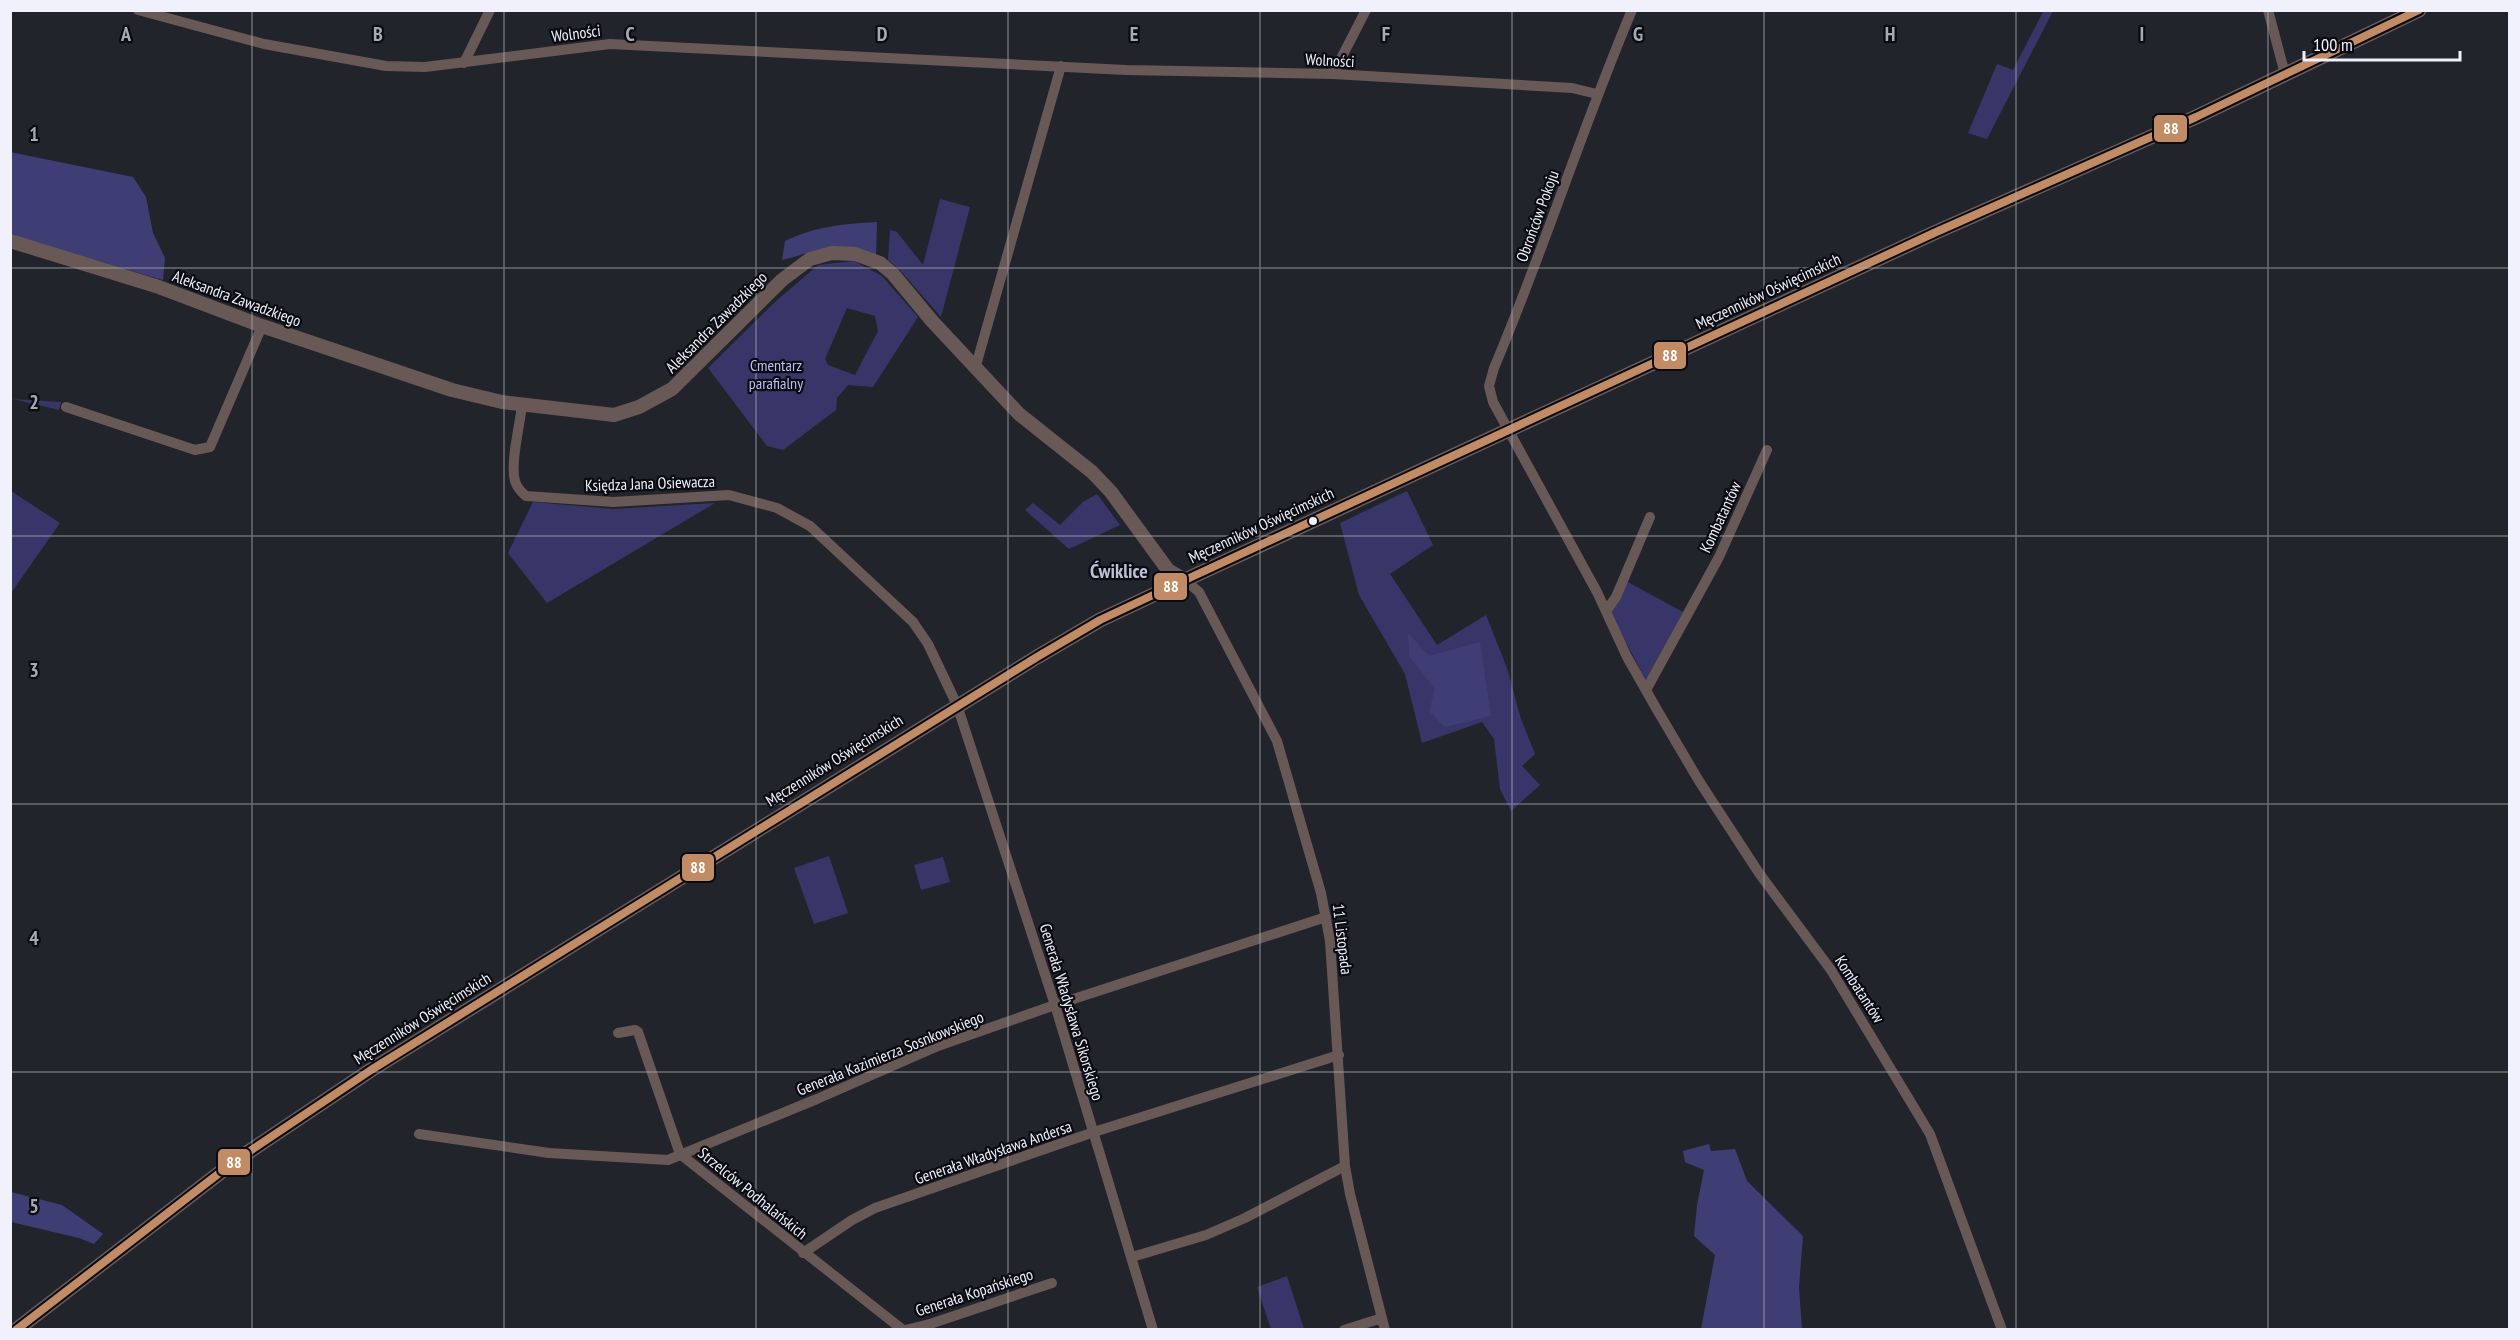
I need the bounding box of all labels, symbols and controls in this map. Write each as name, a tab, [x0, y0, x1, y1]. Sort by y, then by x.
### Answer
street label: Wolności	[550, 20, 602, 46]
text: A	[120, 21, 132, 47]
text: B	[373, 21, 383, 47]
text: C	[625, 21, 635, 47]
text: D	[877, 21, 888, 47]
text: E	[1130, 21, 1138, 47]
text: F	[1382, 21, 1390, 47]
text: G	[1633, 21, 1643, 47]
text: H	[1885, 21, 1895, 47]
text: I	[2140, 21, 2144, 47]
scale bar	[2304, 24, 2460, 62]
text: 100 m	[2313, 33, 2353, 56]
street label: Wolności	[1305, 49, 1355, 71]
line badge: 88	[2153, 114, 2188, 143]
text: 88	[2163, 118, 2179, 138]
text: 1	[29, 121, 39, 147]
street label: Obrońców Pokoju	[1511, 168, 1563, 264]
street label: Męczenników Oświęcimskich	[1692, 249, 1844, 333]
street label: Aleksandra Zawadzkiego	[170, 265, 304, 331]
street label: Aleksandra Zawadzkiego	[661, 267, 771, 377]
line badge: 88	[1653, 341, 1687, 370]
text: 88	[1662, 345, 1678, 365]
park label: Cmentarz parafialny	[749, 355, 803, 393]
text: 2	[29, 389, 39, 415]
street label: Księdza Jana Osiewacza	[585, 471, 715, 495]
street label: Kombatantów	[1695, 478, 1745, 556]
street label: Męczenników Oświęcimskich	[1185, 483, 1337, 567]
unlabelled marker	[1307, 515, 1319, 527]
district label: Ćwiklice	[1090, 558, 1148, 584]
line badge: 88	[1153, 572, 1188, 601]
text: 88	[1163, 576, 1179, 596]
text: 3	[29, 657, 39, 683]
street label: Męczenników Oświęcimskich	[762, 710, 906, 810]
line badge: 88	[681, 853, 715, 882]
text: 88	[690, 857, 706, 877]
street label: 11 Listopada	[1329, 902, 1357, 976]
street label: Generała Władysława Sikorskiego	[1036, 921, 1108, 1103]
text: 4	[29, 925, 39, 951]
street label: Kombatantów	[1831, 952, 1889, 1027]
street label: Męczenników Oświęcimskich	[350, 968, 494, 1068]
street label: Generała Kazimierza Sosnkowskiego	[794, 1006, 986, 1100]
street label: Generała Władysława Andersa	[912, 1116, 1074, 1188]
street label: Strzelców Podhalańskich	[694, 1143, 812, 1243]
line badge: 88	[217, 1148, 251, 1176]
text: 88	[226, 1152, 242, 1172]
text: 5	[29, 1193, 39, 1219]
street label: Generała Kopańskiego	[913, 1264, 1035, 1320]

